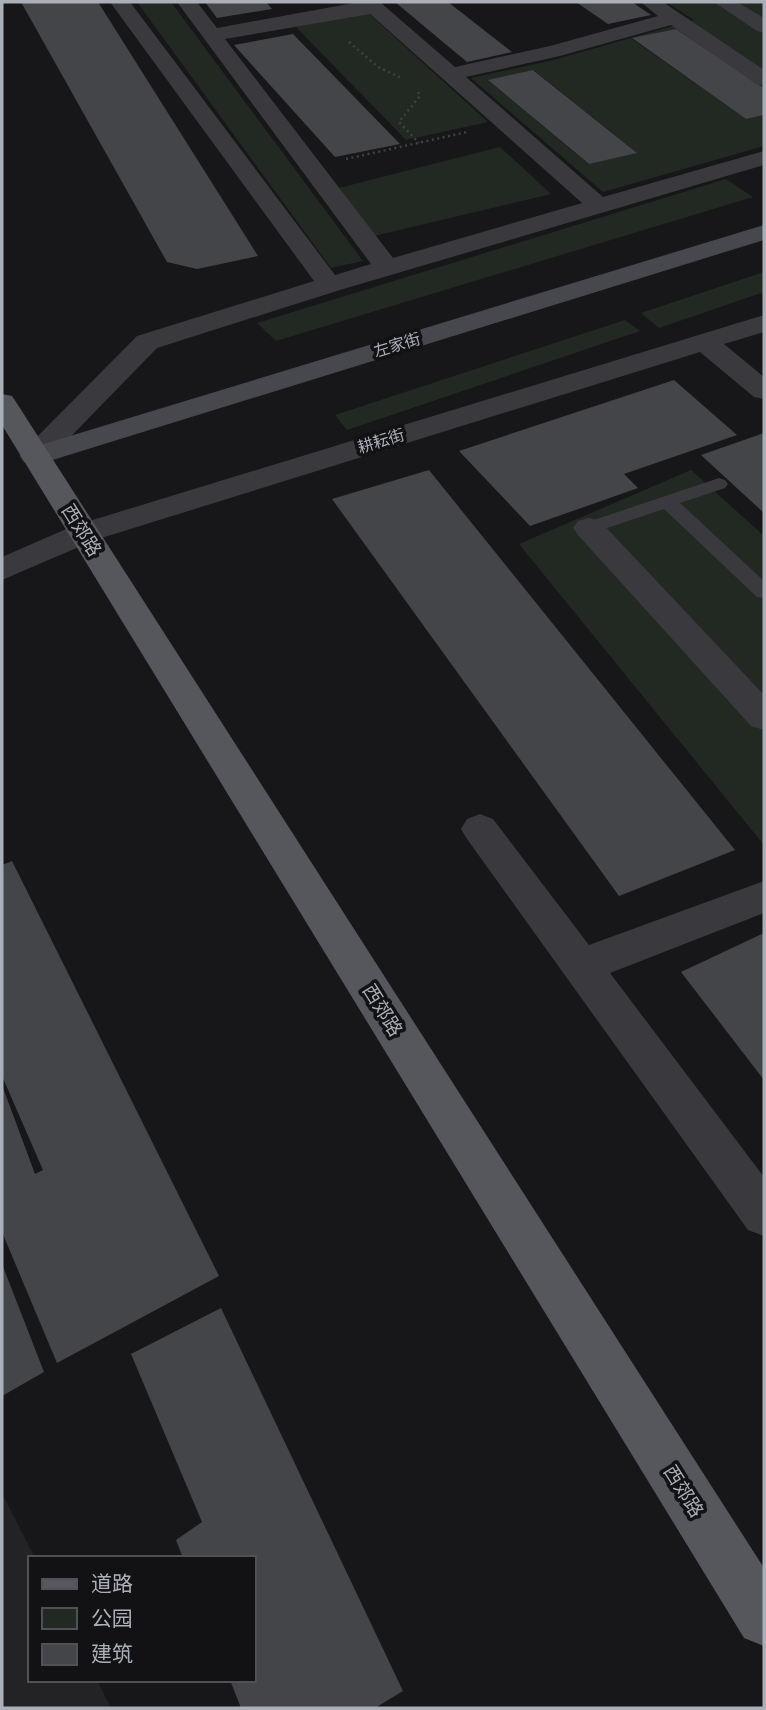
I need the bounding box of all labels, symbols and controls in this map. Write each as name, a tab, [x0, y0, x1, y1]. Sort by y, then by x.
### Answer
street label: 左家街	[371, 329, 423, 361]
street label: 耕耘街	[355, 425, 407, 457]
street label: 西郊路	[58, 500, 106, 560]
street label: 西郊路	[359, 980, 407, 1040]
street label: 西郊路	[660, 1461, 708, 1521]
legend	[28, 1556, 256, 1682]
text: 道路	[91, 1572, 133, 1596]
text: 公园	[91, 1607, 133, 1631]
text: 建筑	[91, 1642, 133, 1666]

